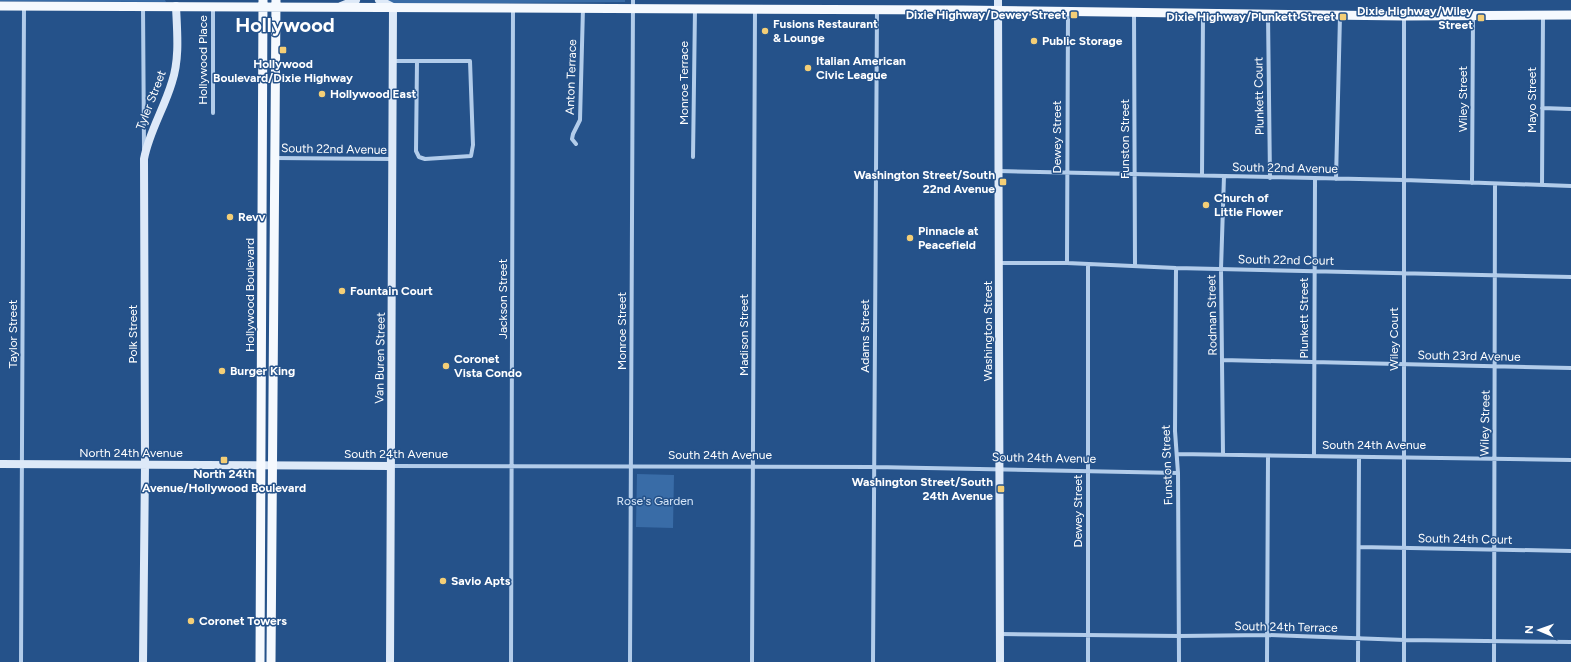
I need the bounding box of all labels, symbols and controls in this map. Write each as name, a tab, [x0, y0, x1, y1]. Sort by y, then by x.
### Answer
place label: Dixie Highway/Wiley Street	[1357, 4, 1473, 32]
place label: Dixie Highway/Dewey Street	[906, 8, 1066, 22]
marker: Dixie Highway/Dewey Street	[1069, 10, 1079, 20]
place label: Dixie Highway/Plunkett Street	[1166, 10, 1335, 24]
marker: Dixie Highway/Plunkett Street	[1338, 12, 1348, 22]
district label: Hollywood	[235, 13, 335, 37]
marker: Dixie Highway/Wiley Street	[1476, 13, 1486, 23]
street label: Hollywood Place	[196, 15, 210, 105]
place label: Fusions Restaurant & Lounge	[773, 17, 878, 45]
marker: Fusions Restaurant & Lounge	[760, 26, 770, 36]
place label: Public Storage	[1042, 34, 1123, 48]
marker: Public Storage	[1029, 36, 1039, 46]
street label: Anton Terrace	[563, 39, 579, 115]
street label: Monroe Terrace	[677, 41, 691, 125]
marker: Hollywood Boulevard/Dixie Highway	[278, 45, 288, 55]
place label: Italian American Civic League	[816, 54, 906, 82]
street label: Plunkett Court	[1251, 56, 1267, 135]
place label: Hollywood Boulevard/Dixie Highway	[213, 57, 353, 85]
marker: Italian American Civic League	[803, 63, 813, 73]
street label: Wiley Street	[1456, 65, 1470, 132]
street label: Mayo Street	[1525, 67, 1539, 133]
street label: Tyler Street	[133, 68, 169, 132]
place label: Hollywood East	[330, 87, 417, 101]
marker: Hollywood East	[317, 89, 327, 99]
street label: Funston Street	[1118, 98, 1132, 179]
street label: Dewey Street	[1050, 100, 1064, 174]
street label: South 22nd Avenue	[281, 141, 388, 157]
street label: South 22nd Avenue	[1232, 160, 1339, 176]
place label: Washington Street/South 22nd Avenue	[854, 168, 995, 196]
marker: Washington Street/South 22nd Avenue	[998, 177, 1008, 187]
place label: Church of Little Flower	[1214, 191, 1283, 219]
marker: Church of Little Flower	[1201, 200, 1211, 210]
place label: Revv	[238, 210, 266, 224]
marker: Revv	[225, 212, 235, 222]
place label: Pinnacle at Peacefield	[918, 224, 979, 252]
marker: Pinnacle at Peacefield	[905, 233, 915, 243]
street label: Hollywood Boulevard	[243, 238, 257, 352]
street label: South 22nd Court	[1238, 252, 1335, 268]
street label: Jackson Street	[496, 258, 510, 339]
street label: Rodman Street	[1204, 274, 1220, 356]
street label: Plunkett Street	[1297, 277, 1311, 358]
street label: Washington Street	[981, 280, 995, 381]
place label: Fountain Court	[350, 284, 433, 298]
marker: Fountain Court	[337, 286, 347, 296]
street label: Monroe Street	[615, 292, 629, 370]
street label: Madison Street	[737, 294, 751, 376]
street label: Taylor Street	[6, 299, 20, 368]
street label: Adams Street	[858, 299, 872, 373]
street label: Polk Street	[126, 304, 140, 363]
street label: Wiley Court	[1387, 307, 1401, 371]
street label: Van Buren Street	[372, 312, 388, 404]
street label: South 23rd Avenue	[1417, 348, 1521, 364]
place label: Coronet Vista Condo	[454, 352, 522, 380]
marker: Coronet Vista Condo	[441, 361, 451, 371]
place label: Burger King	[230, 364, 295, 378]
marker: Burger King	[217, 366, 227, 376]
street label: Wiley Street	[1477, 389, 1493, 456]
street label: Funston Street	[1159, 424, 1175, 505]
street label: South 24th Avenue	[1322, 438, 1427, 452]
street label: North 24th Avenue	[79, 446, 183, 460]
street label: South 24th Avenue	[344, 447, 449, 461]
street label: South 24th Avenue	[668, 448, 773, 462]
street label: South 24th Avenue	[992, 450, 1097, 466]
marker: North 24th Avenue/Hollywood Boulevard	[219, 455, 229, 465]
place label: North 24th Avenue/Hollywood Boulevard	[142, 467, 306, 495]
street label: Dewey Street	[1071, 474, 1085, 548]
place label: Washington Street/South 24th Avenue	[852, 475, 993, 503]
marker: Washington Street/South 24th Avenue	[996, 484, 1006, 494]
park label: Rose's Garden	[616, 494, 694, 508]
street label: South 24th Court	[1418, 531, 1513, 547]
place label: Savio Apts	[451, 574, 511, 588]
marker: Savio Apts	[438, 576, 448, 586]
north arrow	[1519, 610, 1559, 650]
place label: Coronet Towers	[199, 614, 287, 628]
marker: Coronet Towers	[186, 616, 196, 626]
street label: South 24th Terrace	[1234, 619, 1338, 635]
text: N	[1523, 625, 1536, 634]

